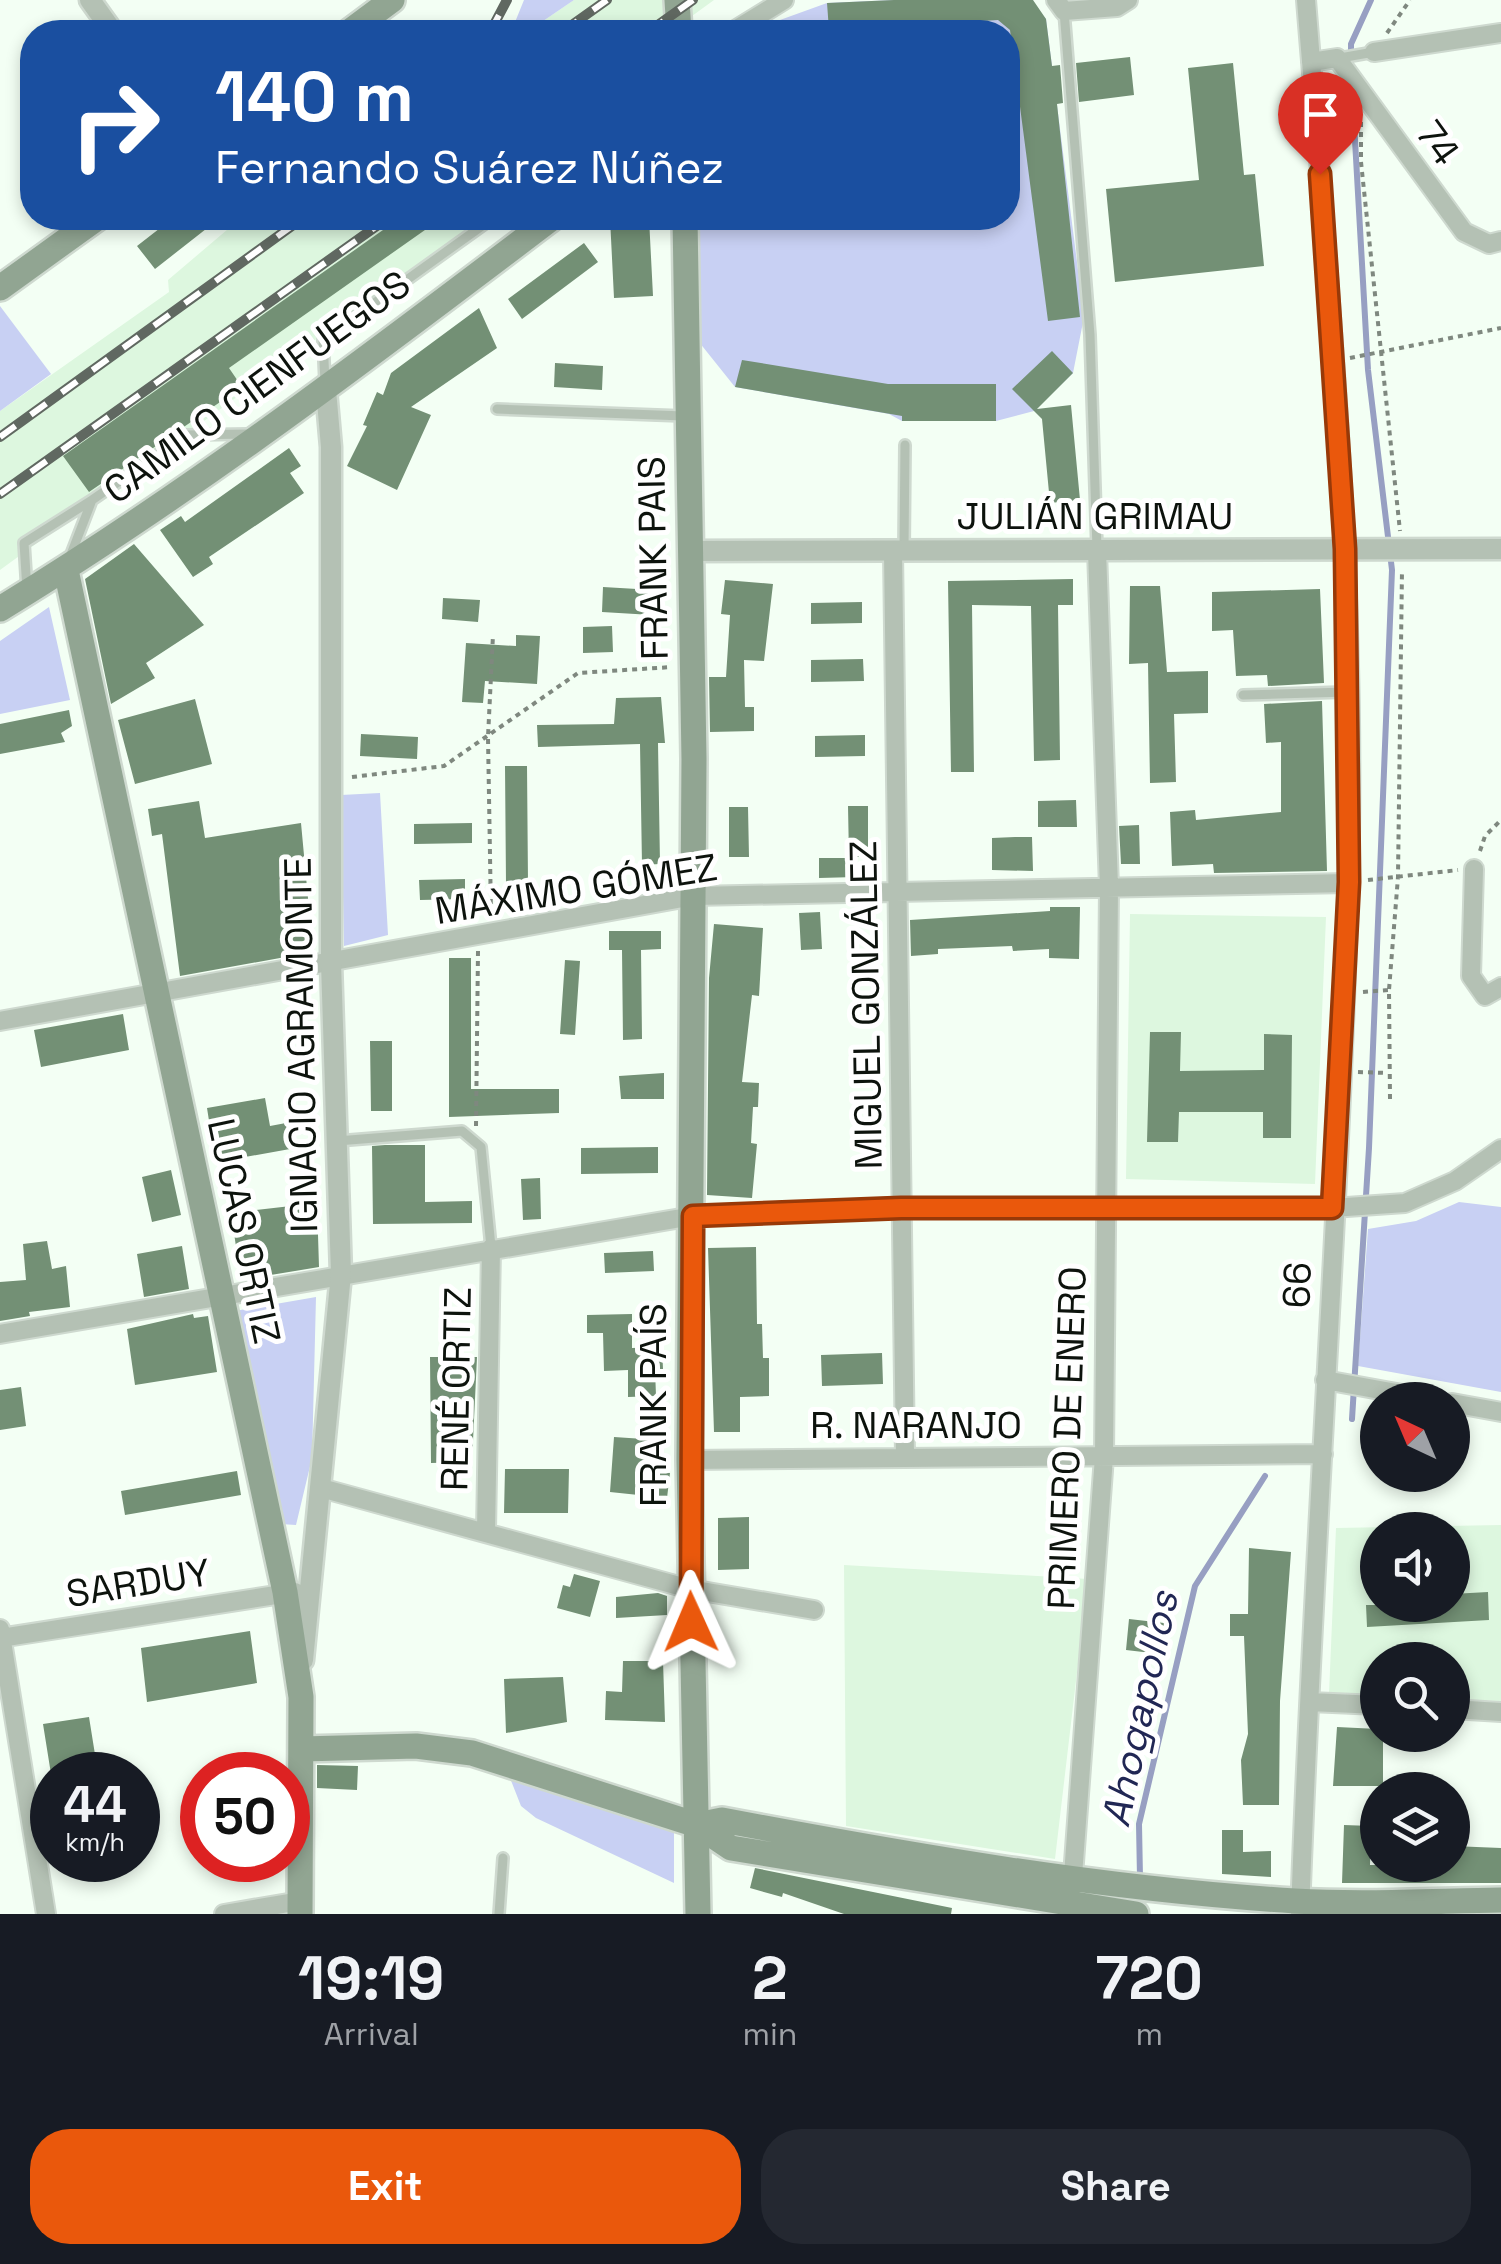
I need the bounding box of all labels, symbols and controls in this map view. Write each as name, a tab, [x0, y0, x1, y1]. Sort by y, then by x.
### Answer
text: 140 m	[215, 52, 414, 141]
icon: right	[50, 60, 180, 190]
pin	[1278, 72, 1363, 175]
icon: arrive	[1293, 87, 1348, 142]
street label: 74	[1406, 112, 1470, 174]
text: Fernando Suárez Núñez	[215, 139, 724, 196]
street label: CAMILO CIENFUEGOS	[95, 260, 419, 514]
street label: FRANK PAIS	[627, 456, 679, 660]
street label: JULIÁN GRIMAU	[957, 492, 1233, 540]
street label: MIGUEL GONZÁLEZ	[839, 840, 893, 1170]
street label: MÁXIMO GÓMEZ	[431, 843, 721, 935]
street label: IGNACIO AGRAMONTE	[274, 857, 328, 1233]
street label: LUCAS ORTIZ	[197, 1114, 291, 1348]
street label: 66	[1272, 1261, 1322, 1309]
street label: PRIMERO DE ENERO	[1037, 1266, 1097, 1610]
street label: RENÉ ORTIZ	[430, 1286, 482, 1492]
street label: FRANK PAÍS	[629, 1303, 677, 1507]
north arrow	[1360, 1382, 1470, 1492]
map controls	[1360, 1382, 1470, 1882]
street label: R. NARANJO	[810, 1401, 1022, 1449]
button: sound	[1360, 1512, 1470, 1622]
street label: SARDUY	[63, 1548, 213, 1618]
position arrow	[639, 1570, 743, 1674]
water label: Ahogapollos	[1090, 1585, 1190, 1831]
button: search	[1360, 1642, 1470, 1752]
speed limit sign: 50	[180, 1752, 310, 1882]
button: layers	[1360, 1772, 1470, 1882]
text: 44	[63, 1773, 127, 1837]
text: km/h	[65, 1826, 125, 1858]
text: 19:19	[298, 1940, 444, 2017]
text: 2	[752, 1940, 788, 2017]
text: 720	[1095, 1940, 1203, 2017]
text: Arrival	[324, 2014, 419, 2054]
text: min	[742, 2014, 797, 2054]
text: m	[1135, 2014, 1163, 2054]
button: Exit	[30, 2129, 741, 2244]
button: Share	[761, 2129, 1471, 2244]

